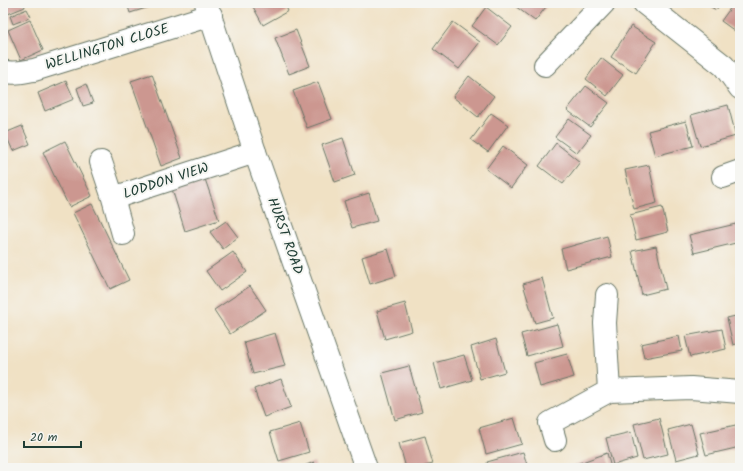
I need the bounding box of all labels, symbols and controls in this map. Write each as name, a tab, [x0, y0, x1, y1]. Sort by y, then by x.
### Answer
street label: WELLINGTON CLOSE	[42, 18, 172, 76]
street label: LODDON VIEW	[120, 157, 212, 205]
street label: HURST ROAD	[261, 194, 309, 278]
scale bar	[24, 423, 81, 449]
text: 20 m	[30, 428, 58, 447]

